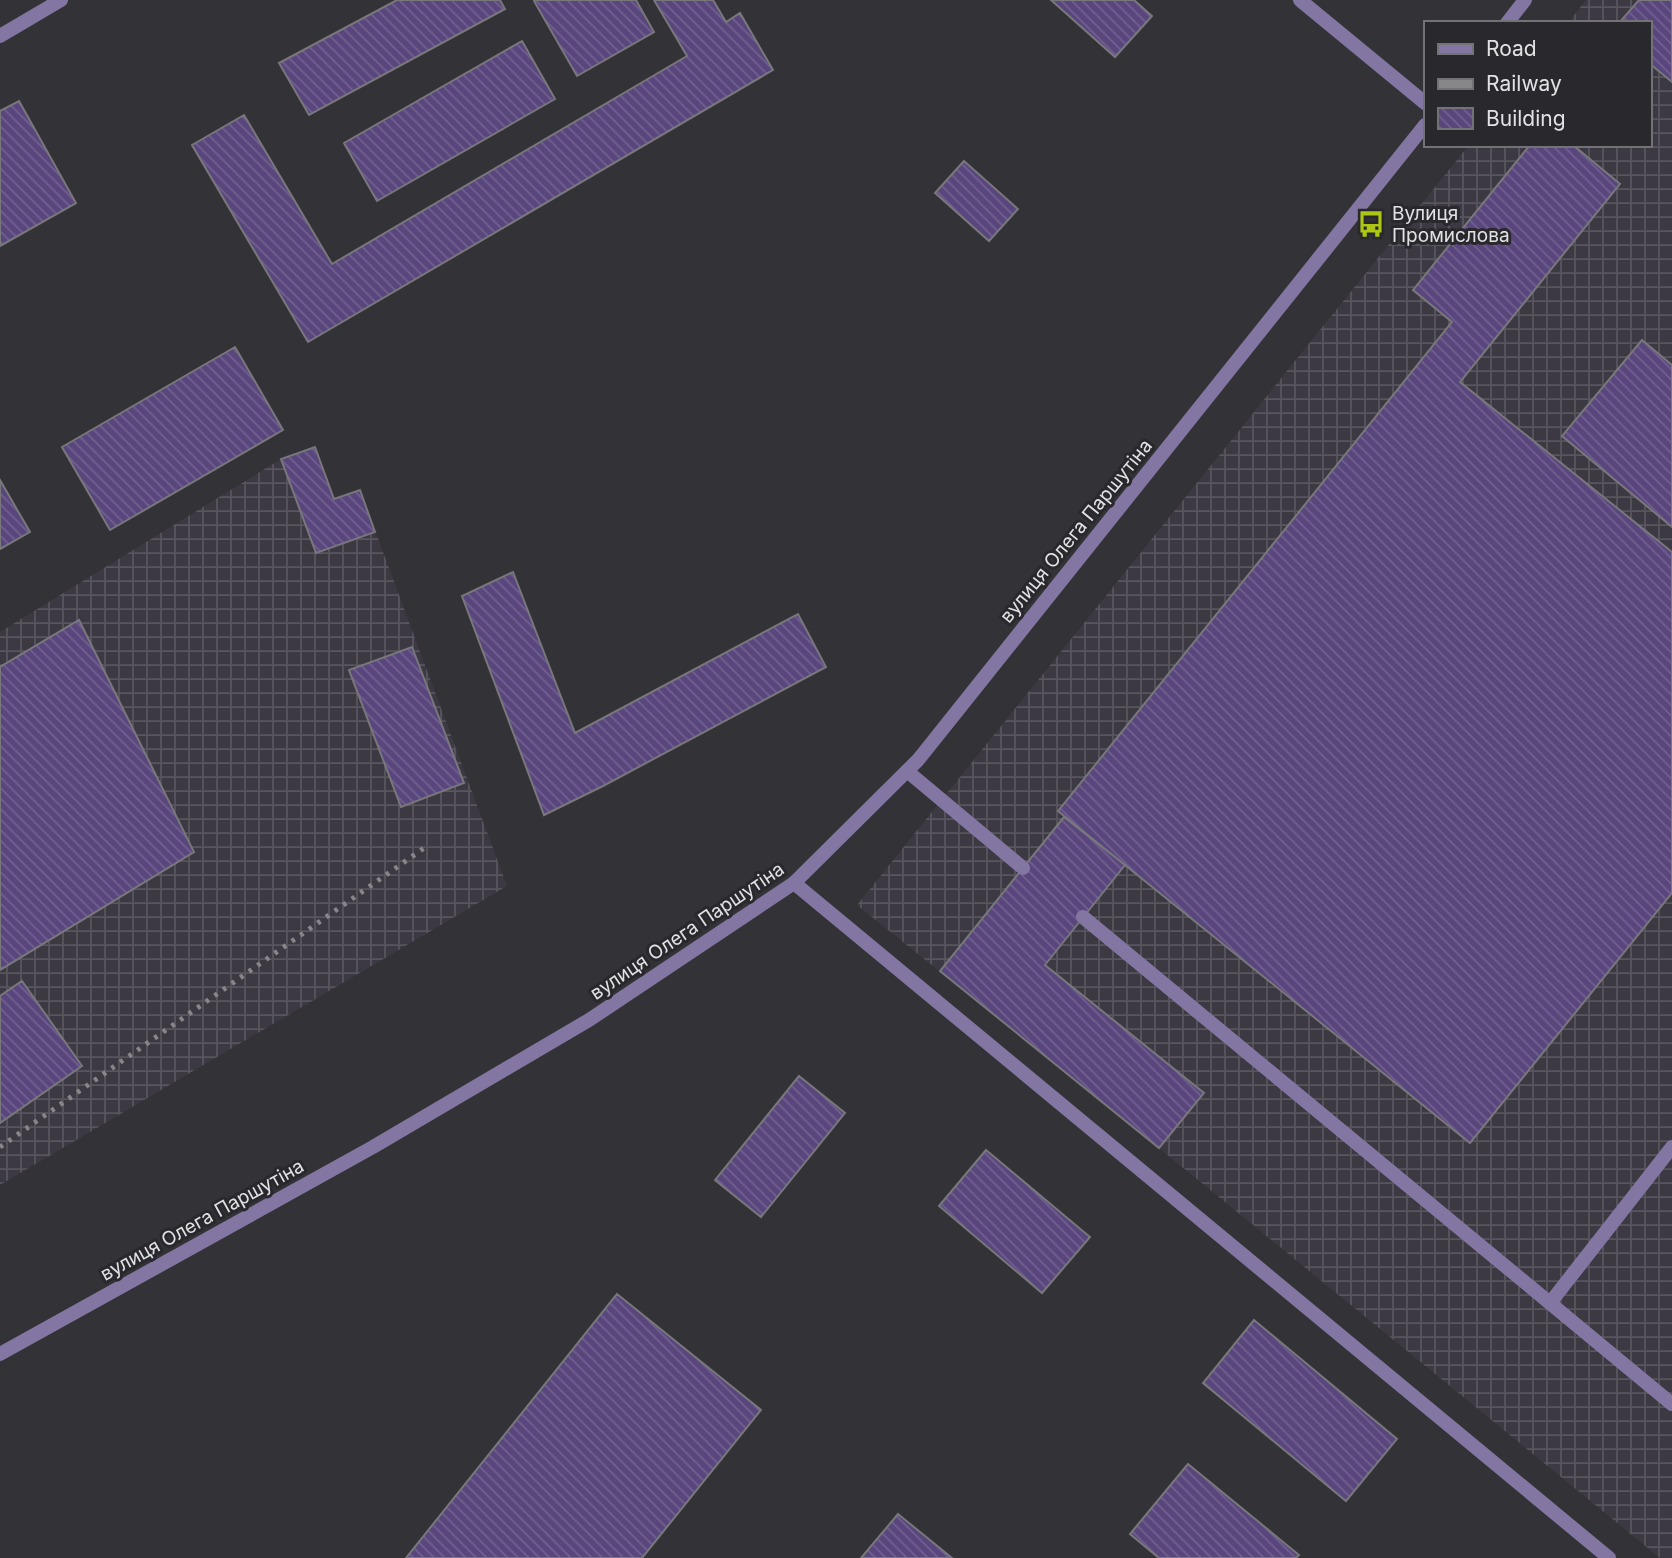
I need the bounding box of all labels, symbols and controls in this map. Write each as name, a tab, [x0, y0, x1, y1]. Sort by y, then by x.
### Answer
legend	[1424, 21, 1651, 147]
text: Road	[1486, 36, 1537, 61]
text: Railway	[1486, 71, 1562, 96]
text: Building	[1486, 106, 1566, 131]
place label: Вулиця Промислова	[1392, 202, 1510, 247]
bus stop icon: Вулиця Промислова	[1356, 209, 1386, 239]
street label: вулиця Олега Паршутіна	[995, 435, 1157, 627]
street label: вулиця Олега Паршутіна	[586, 857, 788, 1005]
street label: вулиця Олега Паршутіна	[96, 1154, 308, 1286]

